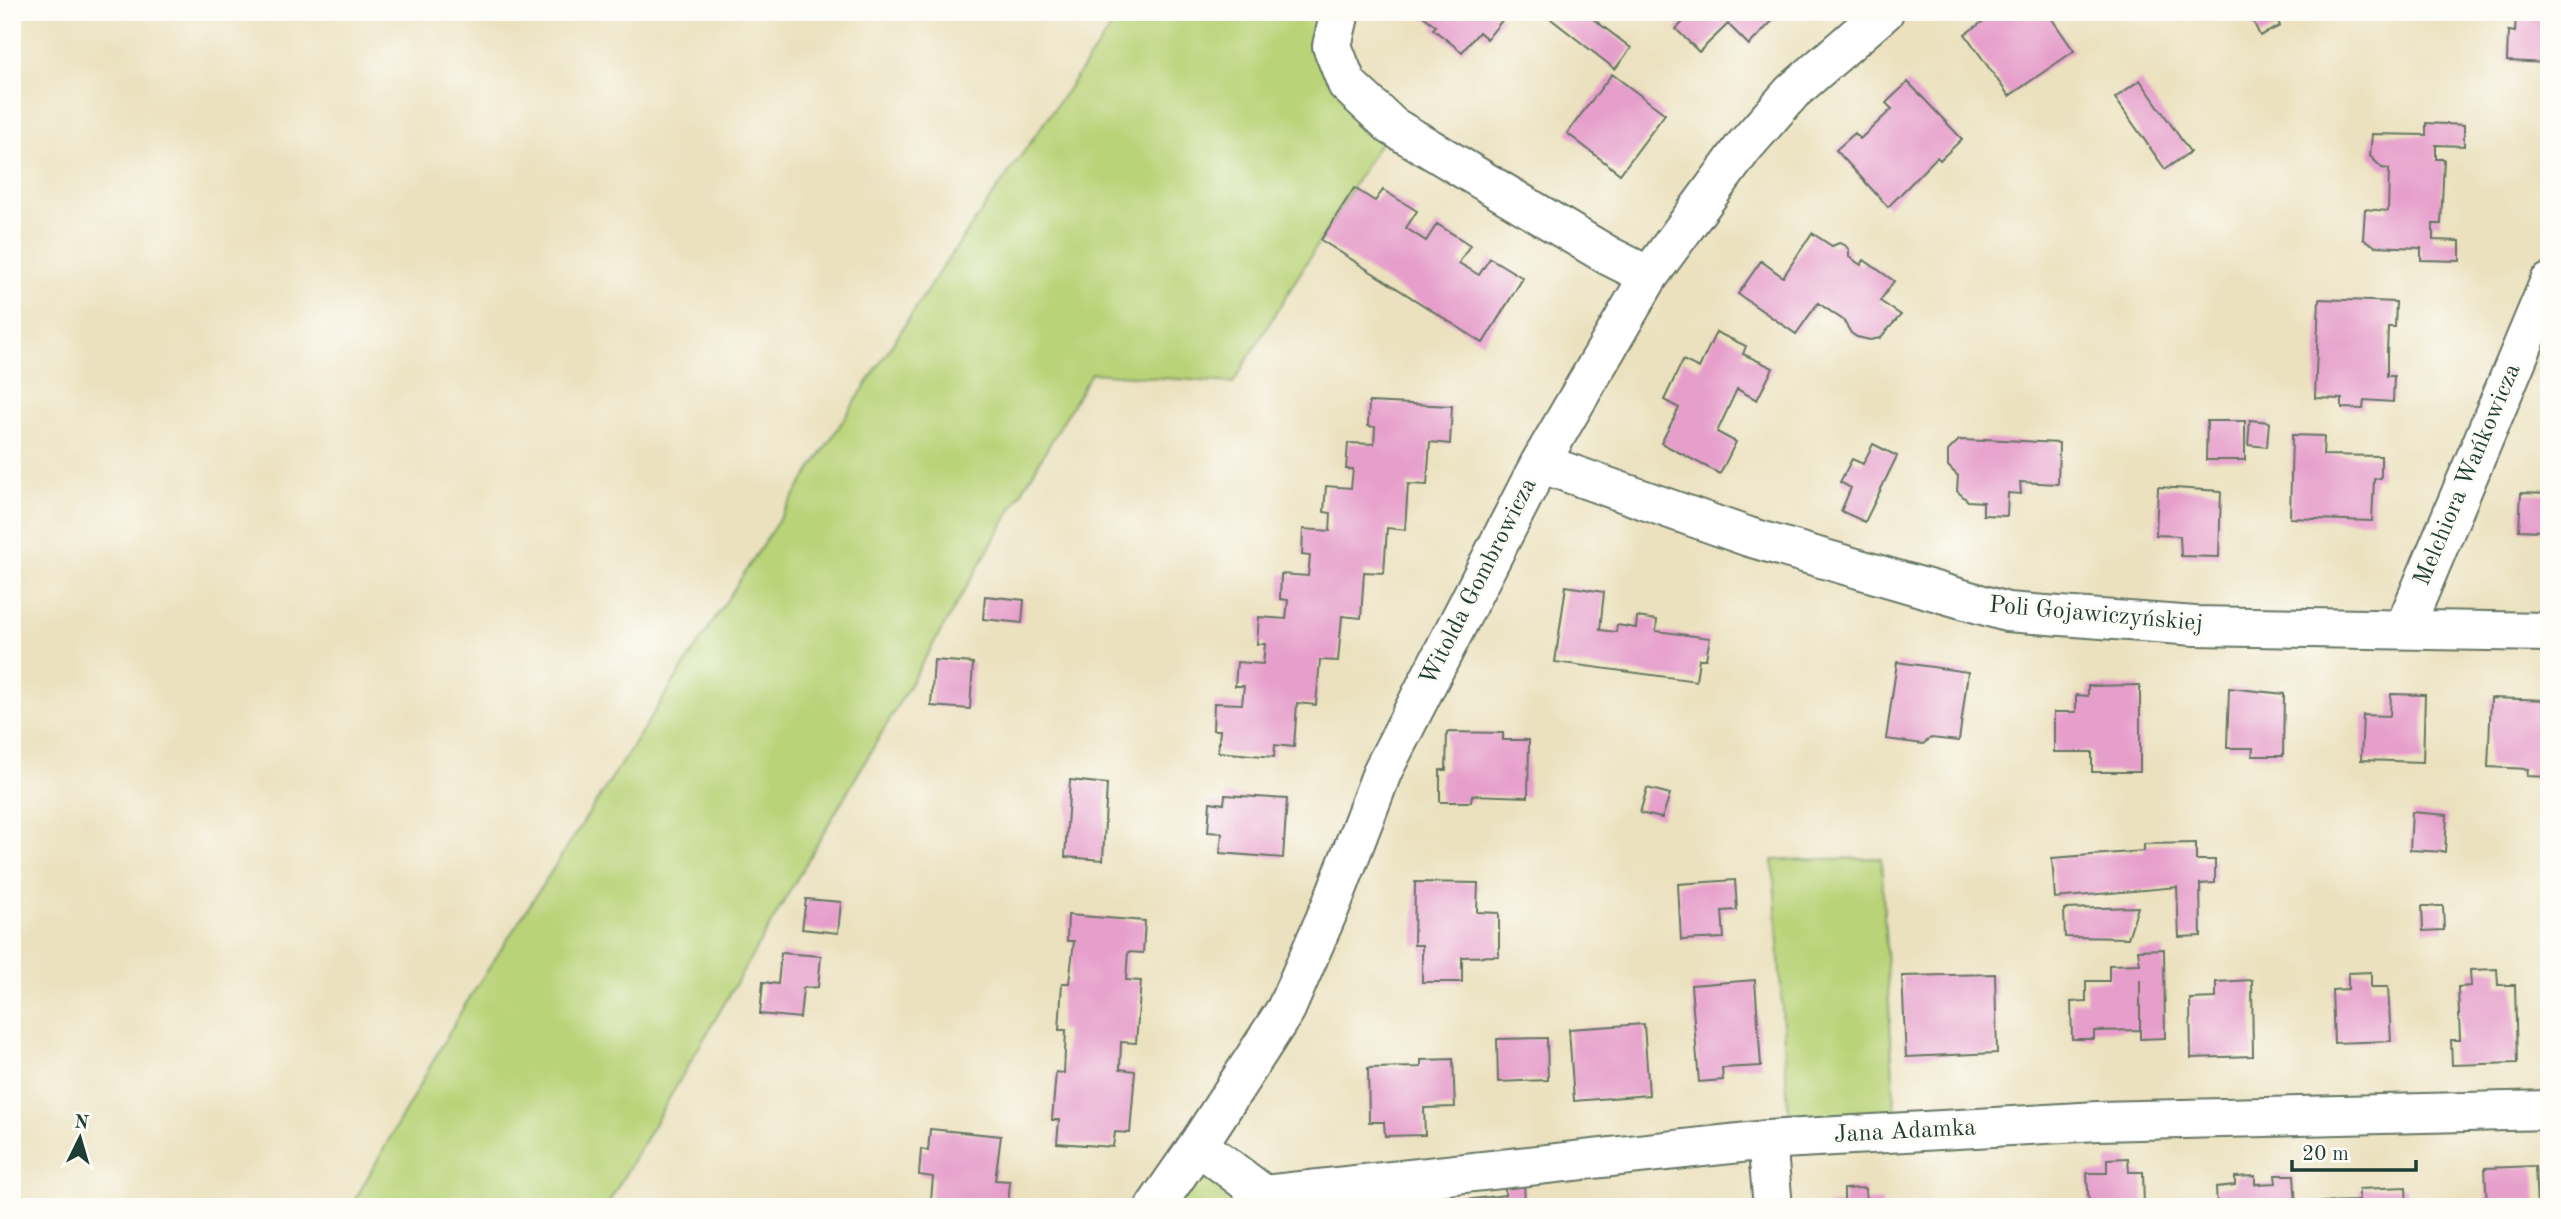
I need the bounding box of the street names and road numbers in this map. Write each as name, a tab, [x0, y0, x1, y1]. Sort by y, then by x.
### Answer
street label: Melchiora Wańkowicza	[2410, 360, 2526, 589]
street label: Witolda Gombrowicza	[1416, 474, 1542, 689]
street label: Poli Gojawiczyńskiej	[1988, 594, 2204, 636]
street label: Jana Adamka	[1833, 1116, 1977, 1148]

